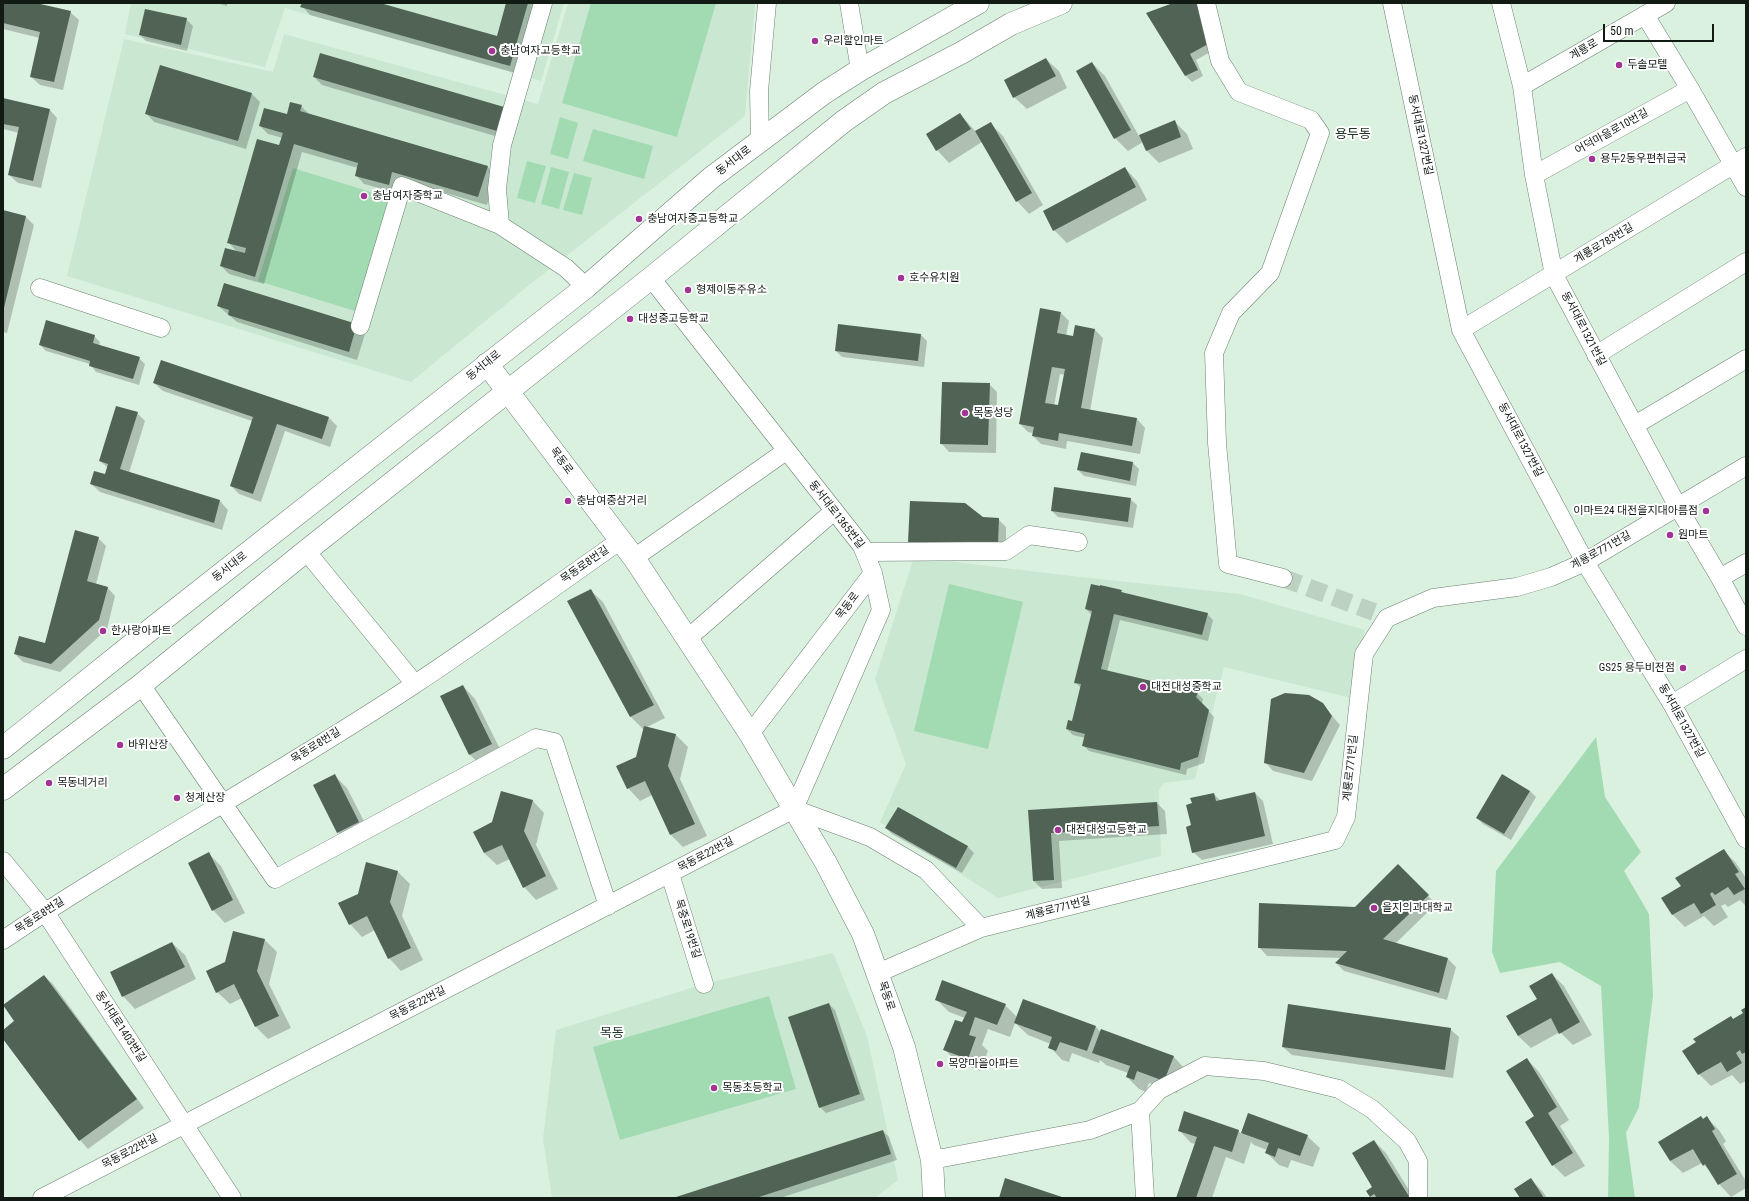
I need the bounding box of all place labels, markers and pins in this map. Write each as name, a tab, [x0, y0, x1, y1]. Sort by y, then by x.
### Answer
place label: 우리할인마트	[823, 34, 884, 48]
marker: 우리할인마트	[810, 36, 820, 46]
place label: 충남여자고등학교	[500, 44, 581, 58]
marker: 충남여자고등학교	[487, 46, 497, 56]
place label: 두솔모텔	[1627, 58, 1667, 72]
marker: 두솔모텔	[1614, 60, 1624, 70]
place label: 용두2동우편취급국	[1600, 152, 1686, 166]
marker: 용두2동우편취급국	[1587, 154, 1597, 164]
place label: 충남여자중학교	[372, 189, 443, 203]
marker: 충남여자중학교	[359, 191, 369, 201]
place label: 충남여자중고등학교	[647, 212, 738, 226]
marker: 충남여자중고등학교	[634, 214, 644, 224]
place label: 호수유치원	[909, 271, 960, 285]
marker: 호수유치원	[896, 273, 906, 283]
place label: 형제이동주유소	[696, 283, 767, 297]
marker: 형제이동주유소	[683, 285, 693, 295]
place label: 대성중고등학교	[638, 312, 709, 326]
marker: 대성중고등학교	[625, 314, 635, 324]
place label: 목동성당	[973, 406, 1013, 420]
marker: 목동성당	[960, 408, 970, 418]
place label: 충남여중삼거리	[576, 494, 647, 508]
marker: 충남여중삼거리	[563, 496, 573, 506]
place label: 이마트24 대전을지대아름점	[1573, 504, 1698, 518]
marker: 이마트24 대전을지대아름점	[1701, 506, 1711, 516]
place label: 원마트	[1678, 528, 1708, 542]
marker: 원마트	[1665, 530, 1675, 540]
place label: 한사랑아파트	[111, 624, 172, 638]
marker: 한사랑아파트	[98, 626, 108, 636]
place label: GS25 용두비전점	[1599, 661, 1675, 675]
marker: GS25 용두비전점	[1678, 663, 1688, 673]
place label: 대전대성중학교	[1151, 680, 1222, 694]
marker: 대전대성중학교	[1138, 682, 1148, 692]
place label: 바위산장	[128, 738, 168, 752]
marker: 바위산장	[115, 740, 125, 750]
place label: 목동네거리	[57, 776, 108, 790]
marker: 목동네거리	[44, 778, 54, 788]
place label: 청계산장	[185, 791, 225, 805]
marker: 청계산장	[172, 793, 182, 803]
place label: 대전대성고등학교	[1066, 823, 1147, 837]
marker: 대전대성고등학교	[1053, 825, 1063, 835]
place label: 을지의과대학교	[1382, 901, 1453, 915]
marker: 을지의과대학교	[1369, 903, 1379, 913]
place label: 목양마을아파트	[948, 1057, 1019, 1071]
marker: 목양마을아파트	[935, 1059, 945, 1069]
place label: 목동초등학교	[722, 1081, 783, 1095]
marker: 목동초등학교	[709, 1083, 719, 1093]

